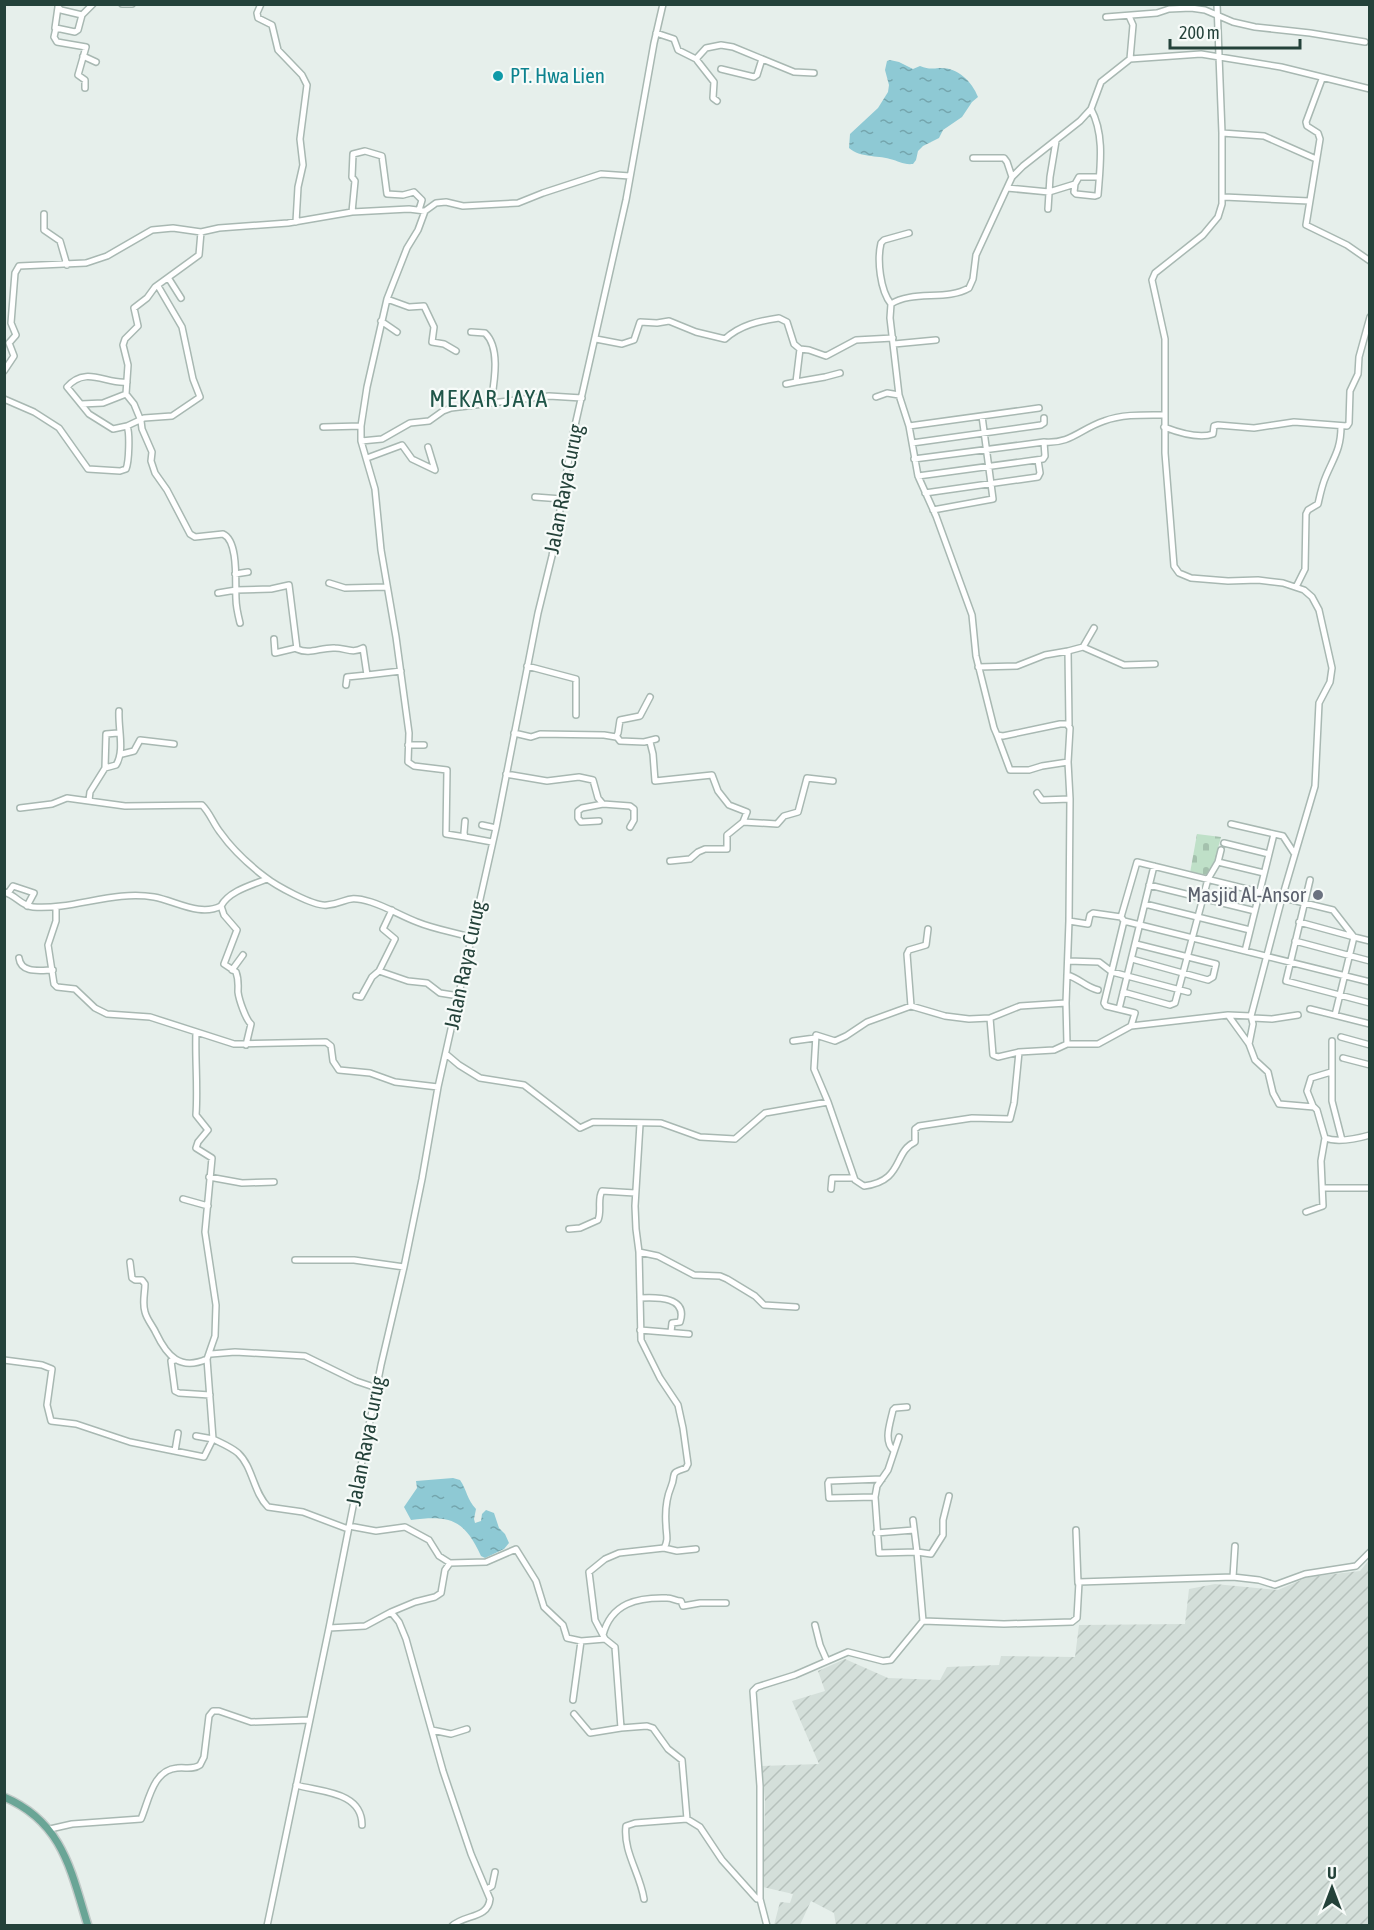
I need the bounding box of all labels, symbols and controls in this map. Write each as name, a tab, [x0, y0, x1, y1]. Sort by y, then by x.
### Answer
scale bar	[1170, 12, 1300, 50]
text: 200 m	[1179, 22, 1220, 43]
place label: PT. Hwa Lien	[510, 63, 605, 87]
marker: PT. Hwa Lien	[491, 69, 505, 83]
district label: MEKAR JAYA	[429, 385, 549, 412]
street label: Jalan Raya Curug	[539, 422, 587, 555]
place label: Masjid Al-Ansor	[1187, 882, 1307, 906]
marker: Masjid Al-Ansor	[1311, 888, 1325, 902]
street label: Jalan Raya Curug	[439, 898, 489, 1031]
street label: Jalan Raya Curug	[341, 1374, 389, 1507]
north arrow	[1302, 1858, 1362, 1918]
text: U	[1327, 1864, 1337, 1882]

